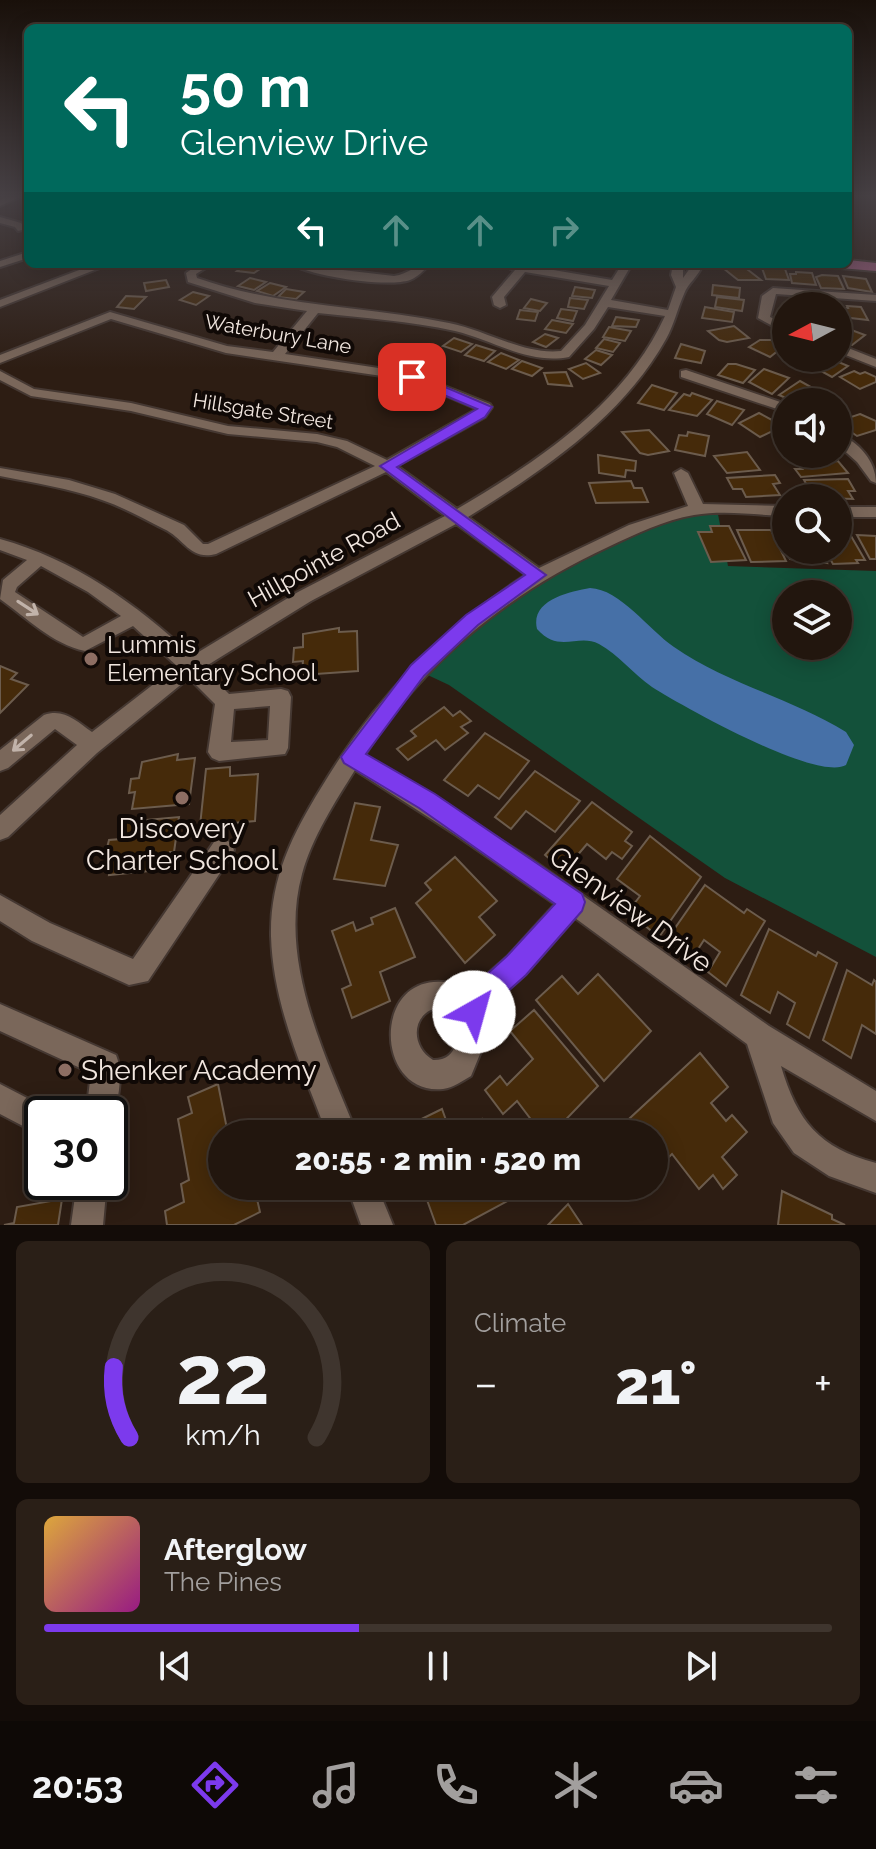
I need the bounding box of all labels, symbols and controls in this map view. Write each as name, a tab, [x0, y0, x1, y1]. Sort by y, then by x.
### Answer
text: 50 m	[180, 54, 311, 120]
icon: left	[48, 56, 152, 160]
text: Glenview Drive	[180, 121, 428, 163]
icon: left	[290, 208, 334, 252]
icon: ahead	[374, 208, 418, 252]
icon: ahead	[458, 208, 502, 252]
icon: right	[542, 208, 586, 252]
north arrow	[772, 292, 852, 372]
map controls	[772, 292, 852, 660]
street label: Waterbury Lane	[203, 309, 353, 359]
pin	[378, 343, 446, 411]
icon: arrive	[390, 355, 434, 399]
street label: Hillsgate Street	[191, 388, 335, 434]
button: sound	[772, 388, 852, 468]
button: search	[772, 484, 852, 564]
street label: Hillpointe Road	[242, 506, 405, 613]
button: layers	[772, 580, 852, 660]
one-way arrow	[16, 601, 39, 617]
place label: Lummis Elementary School	[107, 630, 318, 687]
marker: Lummis Elementary School	[82, 650, 100, 668]
one-way arrow	[13, 734, 33, 752]
marker: Discovery Charter School	[173, 789, 191, 807]
place label: Discovery Charter School	[86, 812, 278, 877]
street label: Glenview Drive	[543, 839, 719, 980]
position arrow	[432, 970, 516, 1054]
place label: Shenker Academy	[81, 1054, 317, 1087]
marker: Shenker Academy	[56, 1061, 74, 1079]
speed limit sign: 30	[24, 1096, 128, 1200]
text: 20:55 · 2 min · 520 m	[295, 1142, 581, 1177]
text: Climate	[474, 1308, 566, 1338]
text: 22	[176, 1326, 270, 1423]
text: 21°	[615, 1348, 697, 1418]
text: −	[474, 1358, 498, 1409]
text: +	[814, 1358, 832, 1409]
text: km/h	[185, 1418, 261, 1452]
text: Afterglow	[164, 1532, 307, 1567]
text: The Pines	[164, 1567, 282, 1597]
icon: previous	[153, 1644, 197, 1688]
icon: pause	[416, 1644, 460, 1688]
icon: next	[679, 1644, 723, 1688]
icon: directions	[187, 1757, 243, 1813]
icon: music	[308, 1757, 364, 1813]
icon: phone	[428, 1757, 484, 1813]
icon: climate	[548, 1757, 604, 1813]
icon: car	[668, 1757, 724, 1813]
icon: filters	[788, 1757, 844, 1813]
text: 20:53	[32, 1764, 123, 1806]

